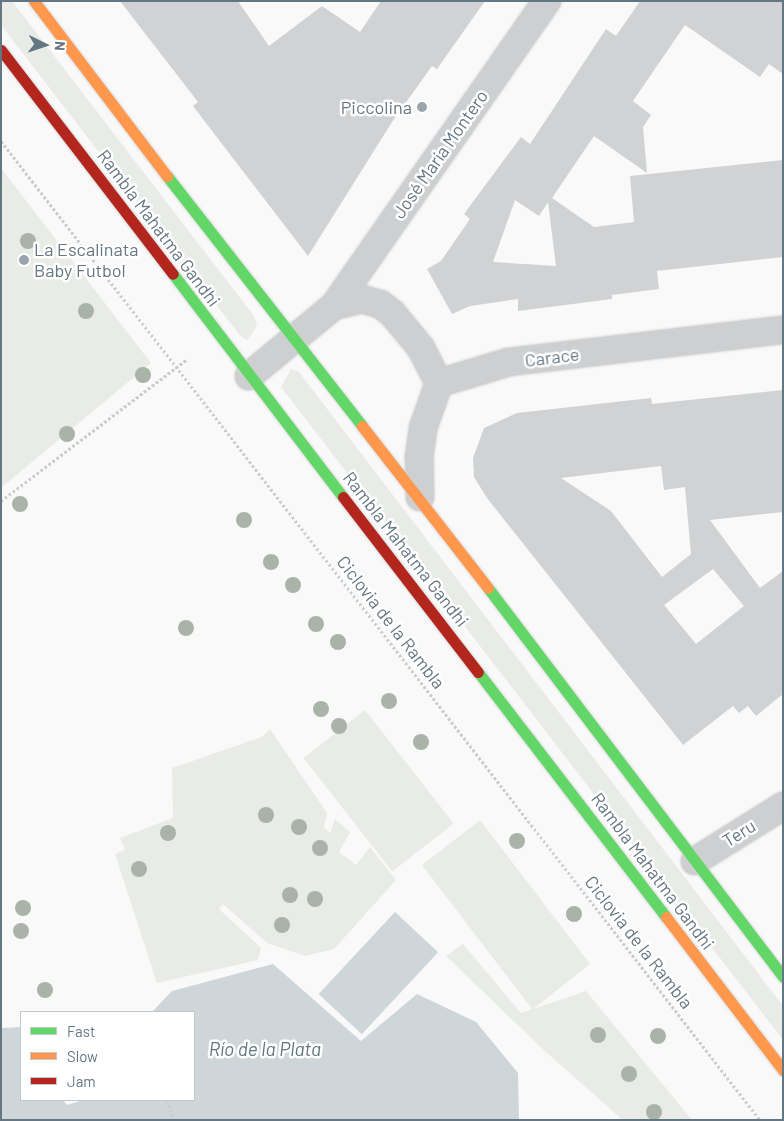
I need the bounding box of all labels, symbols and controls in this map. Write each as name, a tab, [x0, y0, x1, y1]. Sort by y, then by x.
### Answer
north arrow	[20, 20, 70, 70]
text: N	[52, 41, 69, 51]
street label: José María Montero	[388, 86, 492, 222]
place label: Piccolina	[341, 96, 412, 118]
marker: Piccolina	[416, 101, 428, 113]
street label: Rambla Mahatma Gandhi	[93, 145, 225, 311]
place label: La Escalinata Baby Futbol	[34, 239, 138, 282]
marker: La Escalinata Baby Futbol	[18, 254, 30, 266]
street label: Carace	[524, 343, 580, 371]
street label: Rambla Mahatma Gandhi	[339, 467, 473, 631]
street label: Ciclovia de la Rambla	[332, 551, 450, 693]
street label: Rambla Mahatma Gandhi	[587, 788, 719, 954]
street label: Teru	[719, 815, 759, 851]
street label: Ciclovia de la Rambla	[580, 871, 698, 1013]
legend	[20, 1011, 195, 1101]
text: Fast	[67, 1022, 95, 1040]
water label: Río de la Plata	[209, 1038, 321, 1060]
text: Slow	[67, 1047, 98, 1065]
text: Jam	[67, 1072, 96, 1090]

